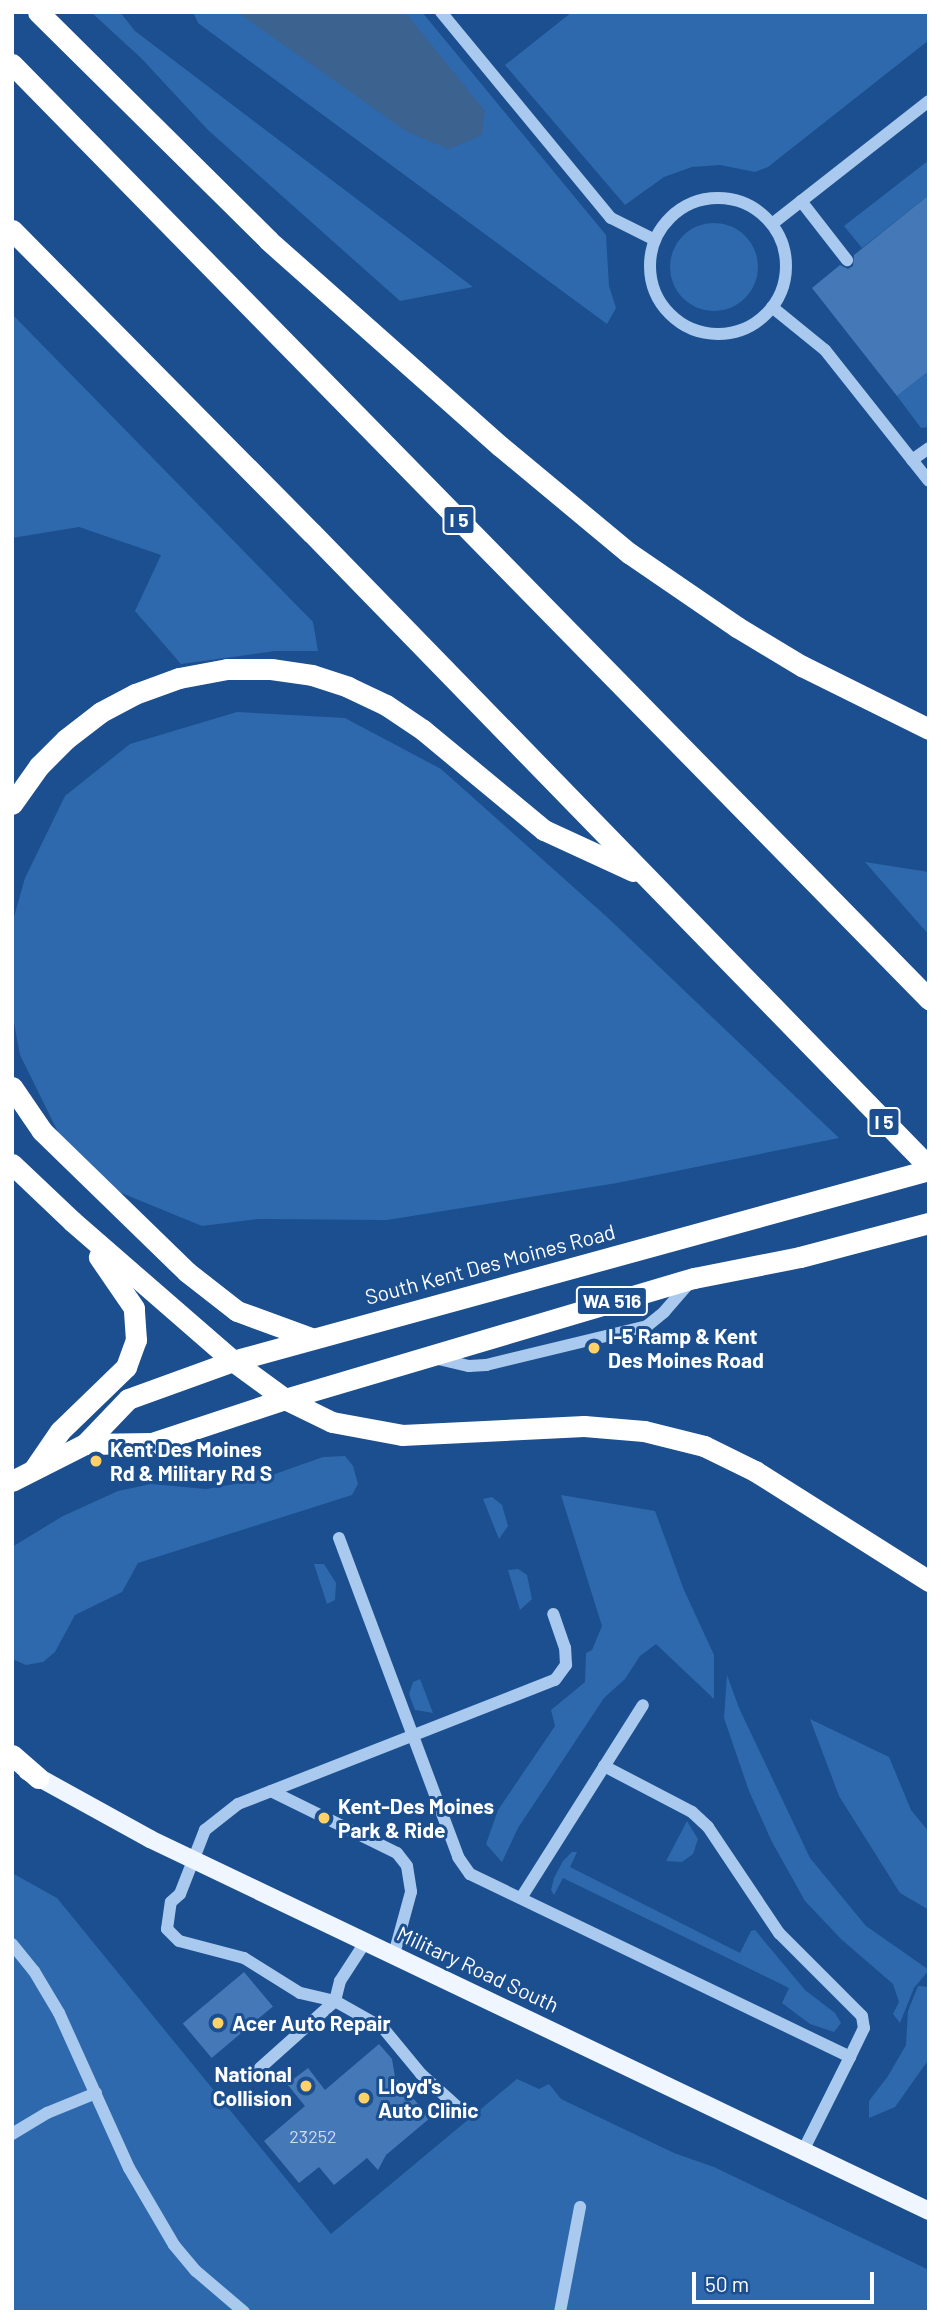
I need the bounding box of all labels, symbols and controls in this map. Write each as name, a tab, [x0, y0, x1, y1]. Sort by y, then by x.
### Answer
road number: I 5	[442, 505, 476, 536]
road number: I 5	[866, 1106, 902, 1138]
street label: South Kent Des Moines Road	[362, 1218, 618, 1310]
road number: WA 516	[575, 1286, 649, 1316]
place label: I-5 Ramp & Kent Des Moines Road	[608, 1323, 764, 1373]
marker: I-5 Ramp & Kent Des Moines Road	[586, 1340, 602, 1356]
place label: Kent Des Moines Rd & Military Rd S	[110, 1436, 272, 1486]
marker: Kent Des Moines Rd & Military Rd S	[88, 1453, 104, 1469]
place label: Kent-Des Moines Park & Ride	[338, 1793, 494, 1843]
marker: Kent-Des Moines Park & Ride	[316, 1810, 332, 1826]
street label: Military Road South	[393, 1920, 563, 2018]
place label: Acer Auto Repair	[232, 2010, 390, 2036]
marker: Acer Auto Repair	[210, 2015, 226, 2031]
place label: National Collision	[213, 2061, 292, 2111]
place label: Lloyd's Auto Clinic	[378, 2073, 479, 2123]
marker: National Collision	[298, 2078, 314, 2094]
marker: Lloyd's Auto Clinic	[356, 2090, 372, 2106]
house number: 23252	[289, 2125, 337, 2147]
scale bar	[696, 2258, 878, 2302]
text: 50 m	[705, 2271, 749, 2296]

